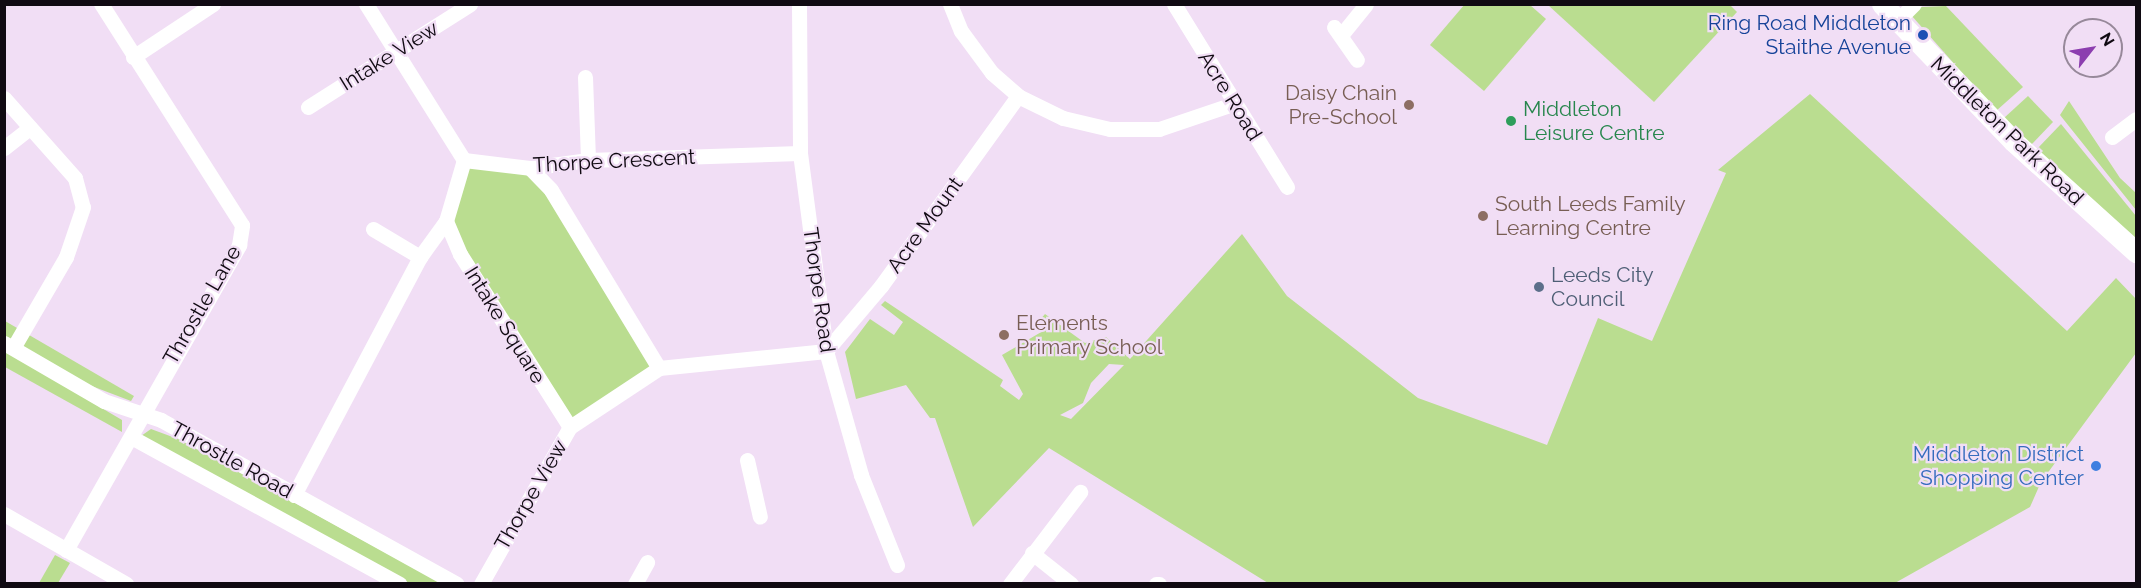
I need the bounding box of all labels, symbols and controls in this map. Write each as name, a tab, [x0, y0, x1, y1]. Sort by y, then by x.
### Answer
place label: Ring Road Middleton Staithe Avenue	[1708, 10, 1911, 60]
street label: Intake View	[335, 16, 443, 96]
north arrow	[2063, 18, 2123, 78]
marker: Ring Road Middleton Staithe Avenue	[1916, 28, 1930, 42]
text: N	[2096, 29, 2118, 50]
street label: Acre Road	[1193, 47, 1267, 145]
street label: Middleton Park Road	[1925, 52, 2089, 210]
place label: Daisy Chain Pre-School	[1284, 80, 1397, 130]
place label: Middleton Leisure Centre	[1523, 96, 1665, 146]
marker: Daisy Chain Pre-School	[1402, 98, 1416, 112]
marker: Middleton Leisure Centre	[1504, 114, 1518, 128]
street label: Thorpe Crescent	[532, 144, 696, 178]
street label: Acre Mount	[882, 172, 968, 278]
place label: South Leeds Family Learning Centre	[1495, 191, 1686, 241]
marker: South Leeds Family Learning Centre	[1476, 209, 1490, 223]
street label: Thorpe Road	[798, 226, 840, 354]
street label: Throstle Lane	[158, 241, 246, 369]
street label: Intake Square	[459, 262, 551, 388]
place label: Leeds City Council	[1551, 262, 1654, 312]
marker: Leeds City Council	[1532, 280, 1546, 294]
place label: Elements Primary School	[1016, 310, 1163, 360]
marker: Elements Primary School	[997, 328, 1011, 342]
street label: Throstle Road	[167, 416, 297, 504]
street label: Thorpe View	[489, 435, 573, 555]
place label: Middleton District Shopping Center	[1913, 441, 2084, 491]
marker: Middleton District Shopping Center	[2089, 459, 2103, 473]

